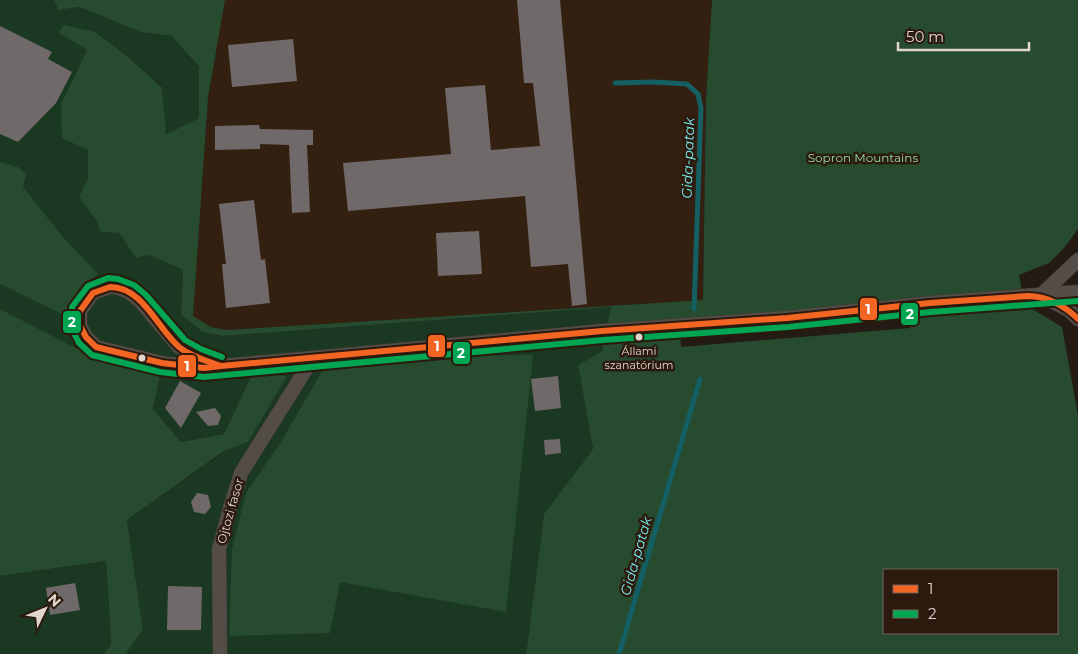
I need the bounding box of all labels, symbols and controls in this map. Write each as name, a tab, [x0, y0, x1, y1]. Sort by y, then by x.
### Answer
scale bar	[898, 20, 1029, 52]
text: 50 m	[906, 27, 944, 46]
water label: Gida-patak	[678, 116, 698, 199]
park label: Sopron Mountains	[808, 150, 918, 165]
line badge: 1	[859, 297, 878, 321]
text: 1	[865, 300, 871, 318]
line badge: 2	[900, 302, 919, 326]
text: 2	[906, 305, 914, 323]
line badge: 2	[62, 310, 82, 334]
text: 2	[68, 313, 76, 331]
marker: Állami szanatórium	[634, 332, 644, 342]
line badge: 1	[427, 334, 446, 358]
text: 1	[434, 337, 440, 355]
line badge: 2	[452, 341, 471, 365]
text: 2	[457, 344, 465, 362]
place label: Állami szanatórium	[605, 344, 673, 372]
unlabelled marker	[137, 353, 147, 363]
line badge: 1	[177, 354, 197, 378]
text: 1	[184, 357, 190, 375]
street label: Ojtozi fasor	[214, 476, 247, 545]
water label: Gida-patak	[616, 514, 656, 597]
legend	[883, 569, 1058, 634]
text: 1	[928, 579, 933, 598]
north arrow	[20, 584, 70, 634]
text: N	[44, 590, 65, 610]
text: 2	[928, 604, 937, 623]

